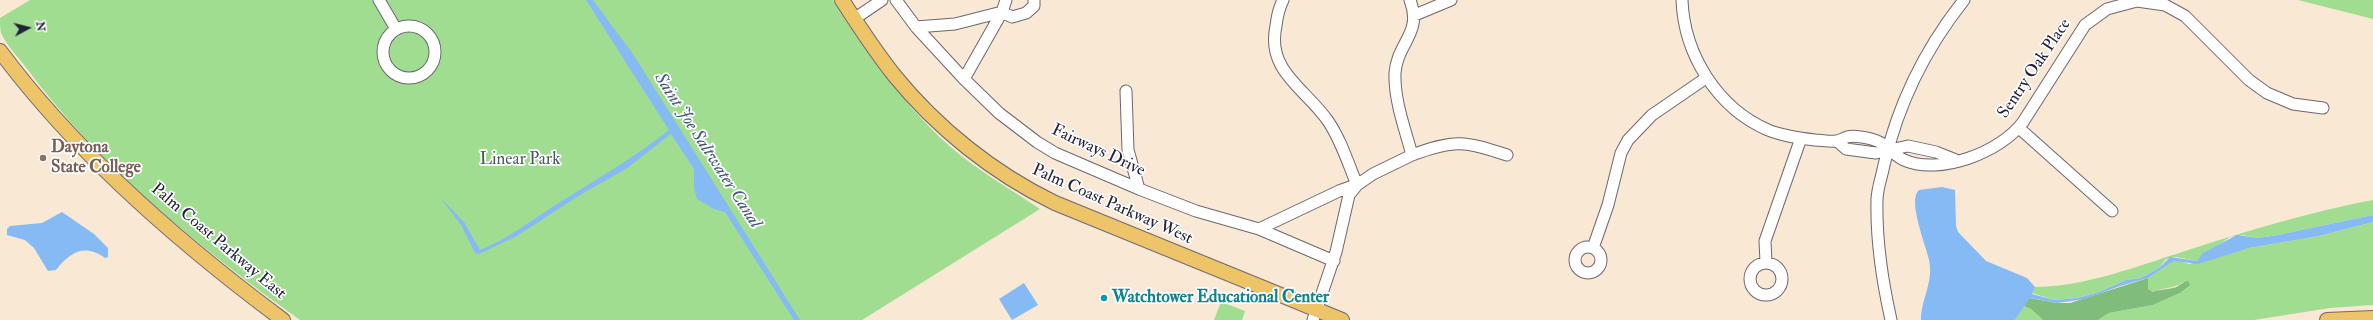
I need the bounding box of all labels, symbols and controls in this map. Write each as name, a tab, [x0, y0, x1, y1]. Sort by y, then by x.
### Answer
north arrow	[8, 8, 48, 48]
street label: Sentry Oak Place	[1994, 15, 2076, 123]
text: N	[33, 21, 47, 32]
water label: Saint Joe Saltwater Canal	[649, 69, 765, 233]
street label: Fairways Drive	[1048, 120, 1148, 182]
place label: Daytona State College	[51, 138, 141, 178]
park label: Linear Park	[480, 150, 560, 170]
marker: Daytona State College	[38, 153, 48, 163]
street label: Palm Coast Parkway West	[1029, 160, 1195, 250]
street label: Palm Coast Parkway East	[146, 180, 290, 304]
place label: Watchtower Educational Center	[1112, 288, 1329, 308]
marker: Watchtower Educational Center	[1099, 293, 1109, 303]

